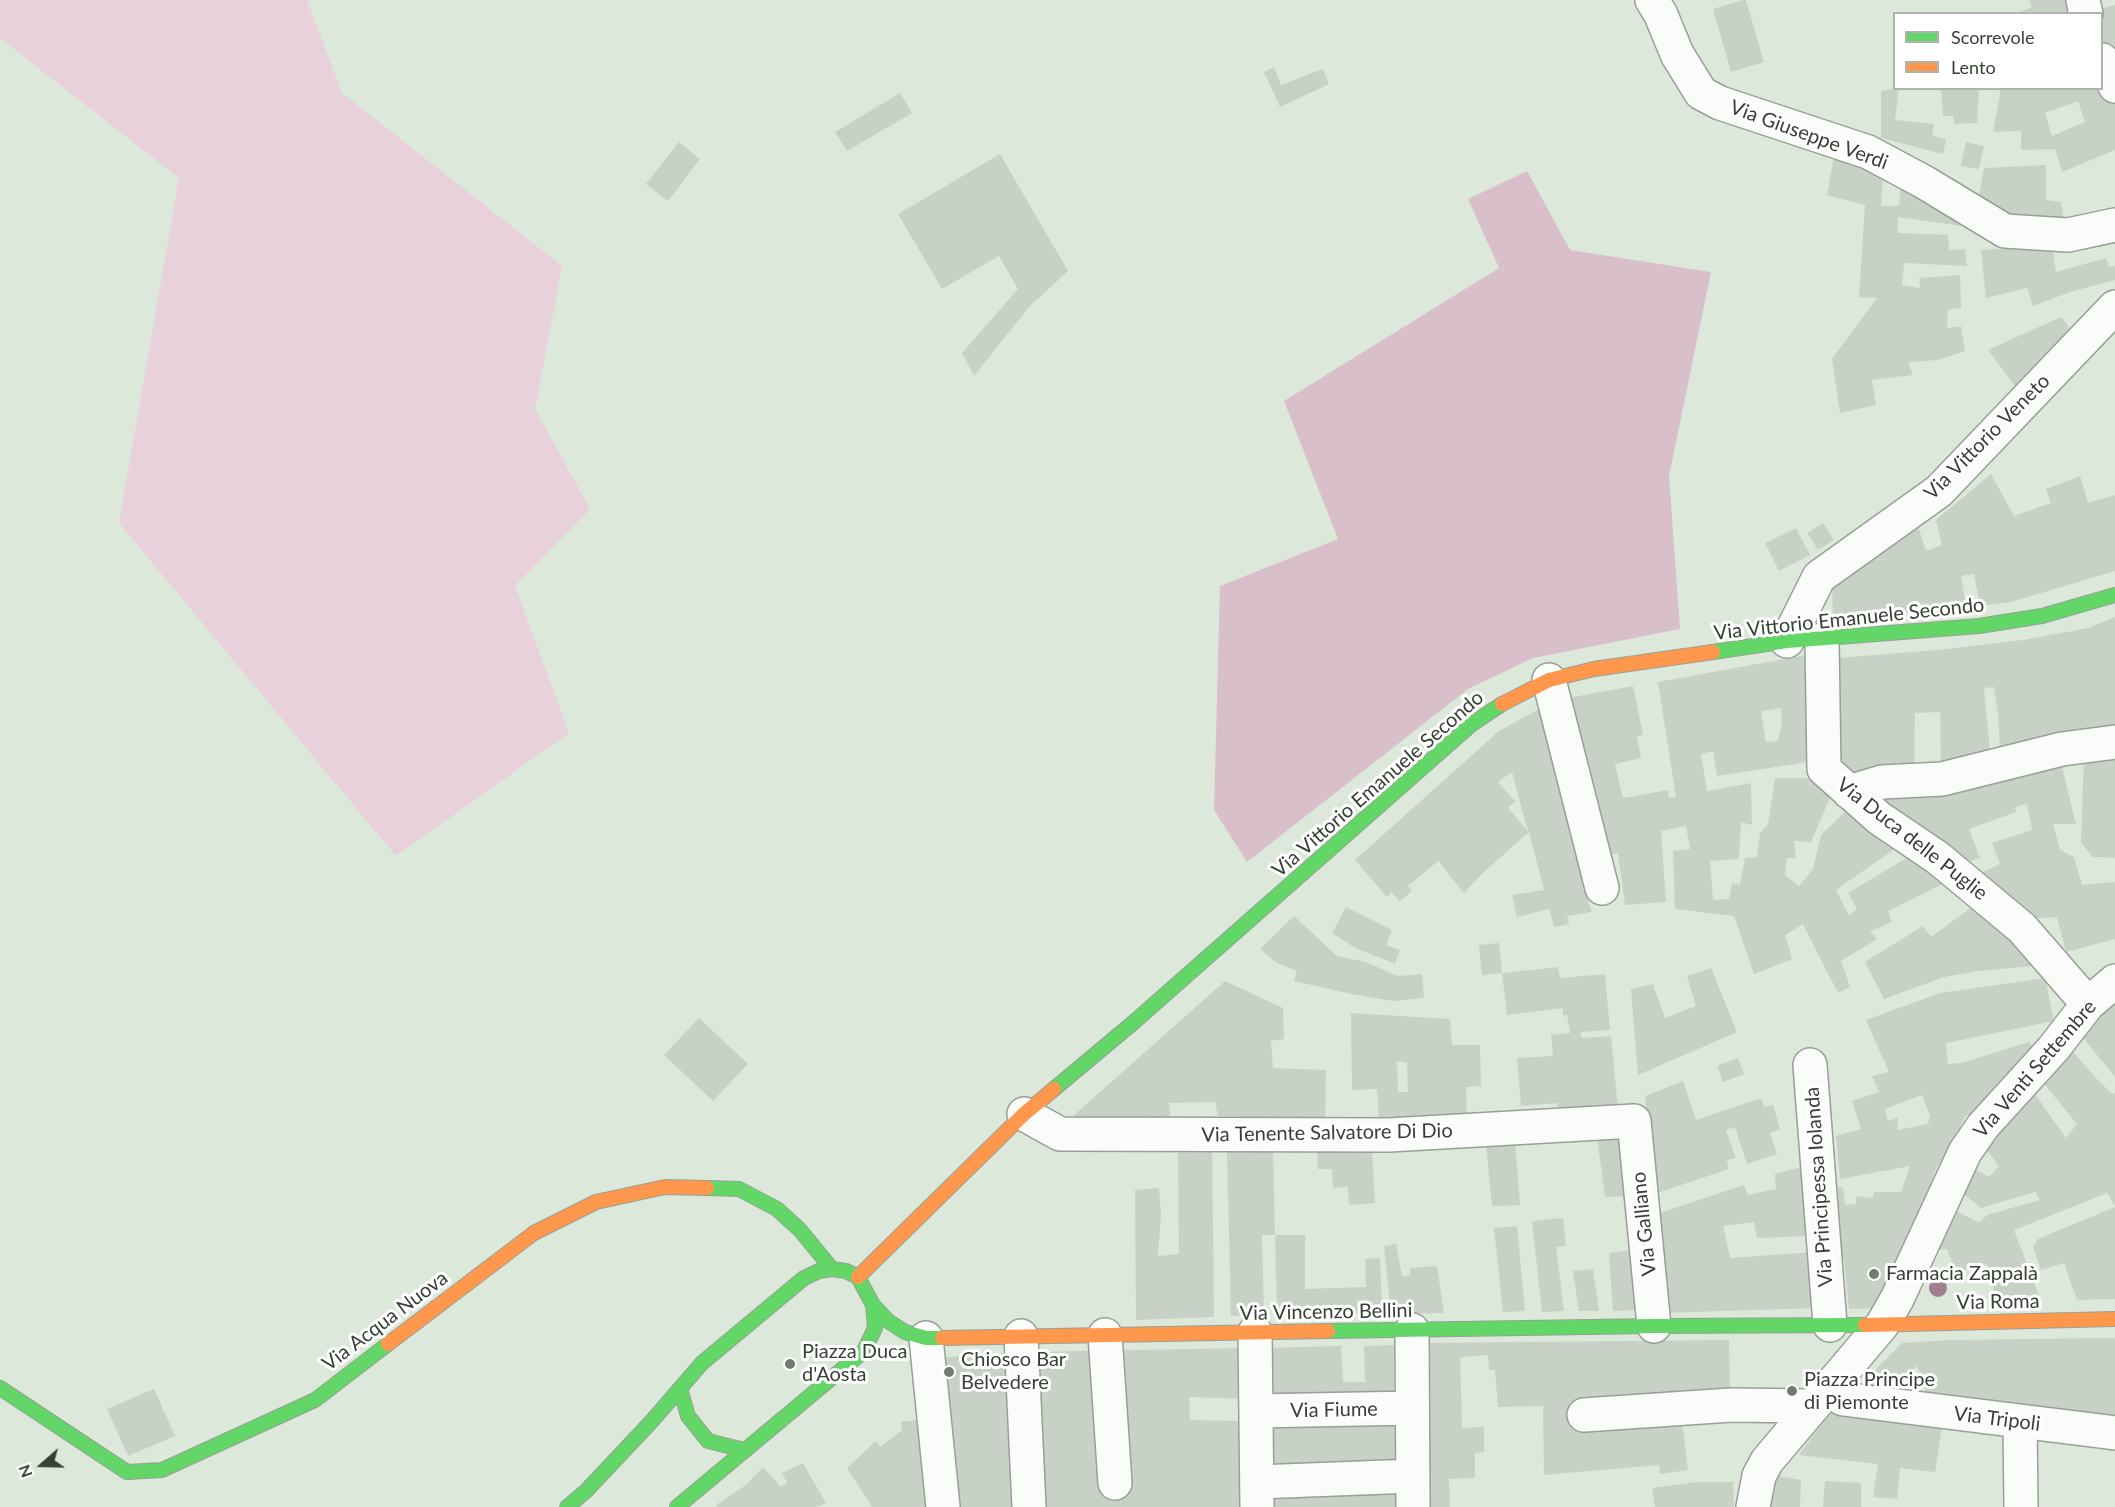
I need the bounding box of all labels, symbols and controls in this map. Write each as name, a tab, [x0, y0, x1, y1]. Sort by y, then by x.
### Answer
legend	[1893, 12, 2103, 90]
text: Scorrevole	[1951, 26, 2034, 48]
text: Lento	[1951, 56, 1996, 78]
street label: Via Giuseppe Verdi	[1727, 95, 1891, 175]
street label: Via Vittorio Veneto	[1919, 369, 2055, 505]
street label: Via Vittorio Emanuele Secondo	[1713, 593, 1985, 645]
street label: Via Vittorio Emanuele Secondo	[1268, 686, 1488, 882]
street label: Via Duca delle Puglie	[1832, 773, 1992, 905]
street label: Via Venti Settembre	[1969, 995, 2101, 1143]
street label: Via Principessa Iolanda	[1800, 1086, 1838, 1288]
street label: Via Tenente Salvatore Di Dio	[1201, 1119, 1453, 1147]
street label: Via Galliano	[1627, 1171, 1661, 1277]
place label: Farmacia Zappalà	[1886, 1262, 2038, 1286]
street label: Via Acqua Nuova	[318, 1266, 452, 1376]
marker: Farmacia Zappalà	[1867, 1267, 1881, 1281]
street label: Via Roma	[1956, 1289, 2040, 1315]
street label: Via Vincenzo Bellini	[1239, 1298, 1413, 1326]
place label: Piazza Duca d'Aosta	[802, 1340, 908, 1387]
place label: Chiosco Bar Belvedere	[961, 1348, 1066, 1395]
marker: Piazza Duca d'Aosta	[783, 1357, 797, 1371]
marker: Chiosco Bar Belvedere	[942, 1365, 956, 1379]
place label: Piazza Principe di Piemonte	[1804, 1368, 1935, 1415]
marker: Piazza Principe di Piemonte	[1785, 1384, 1799, 1398]
street label: Via Fiume	[1290, 1397, 1378, 1423]
street label: Via Tripoli	[1952, 1402, 2042, 1436]
north arrow	[12, 1435, 72, 1495]
text: N	[14, 1462, 36, 1480]

